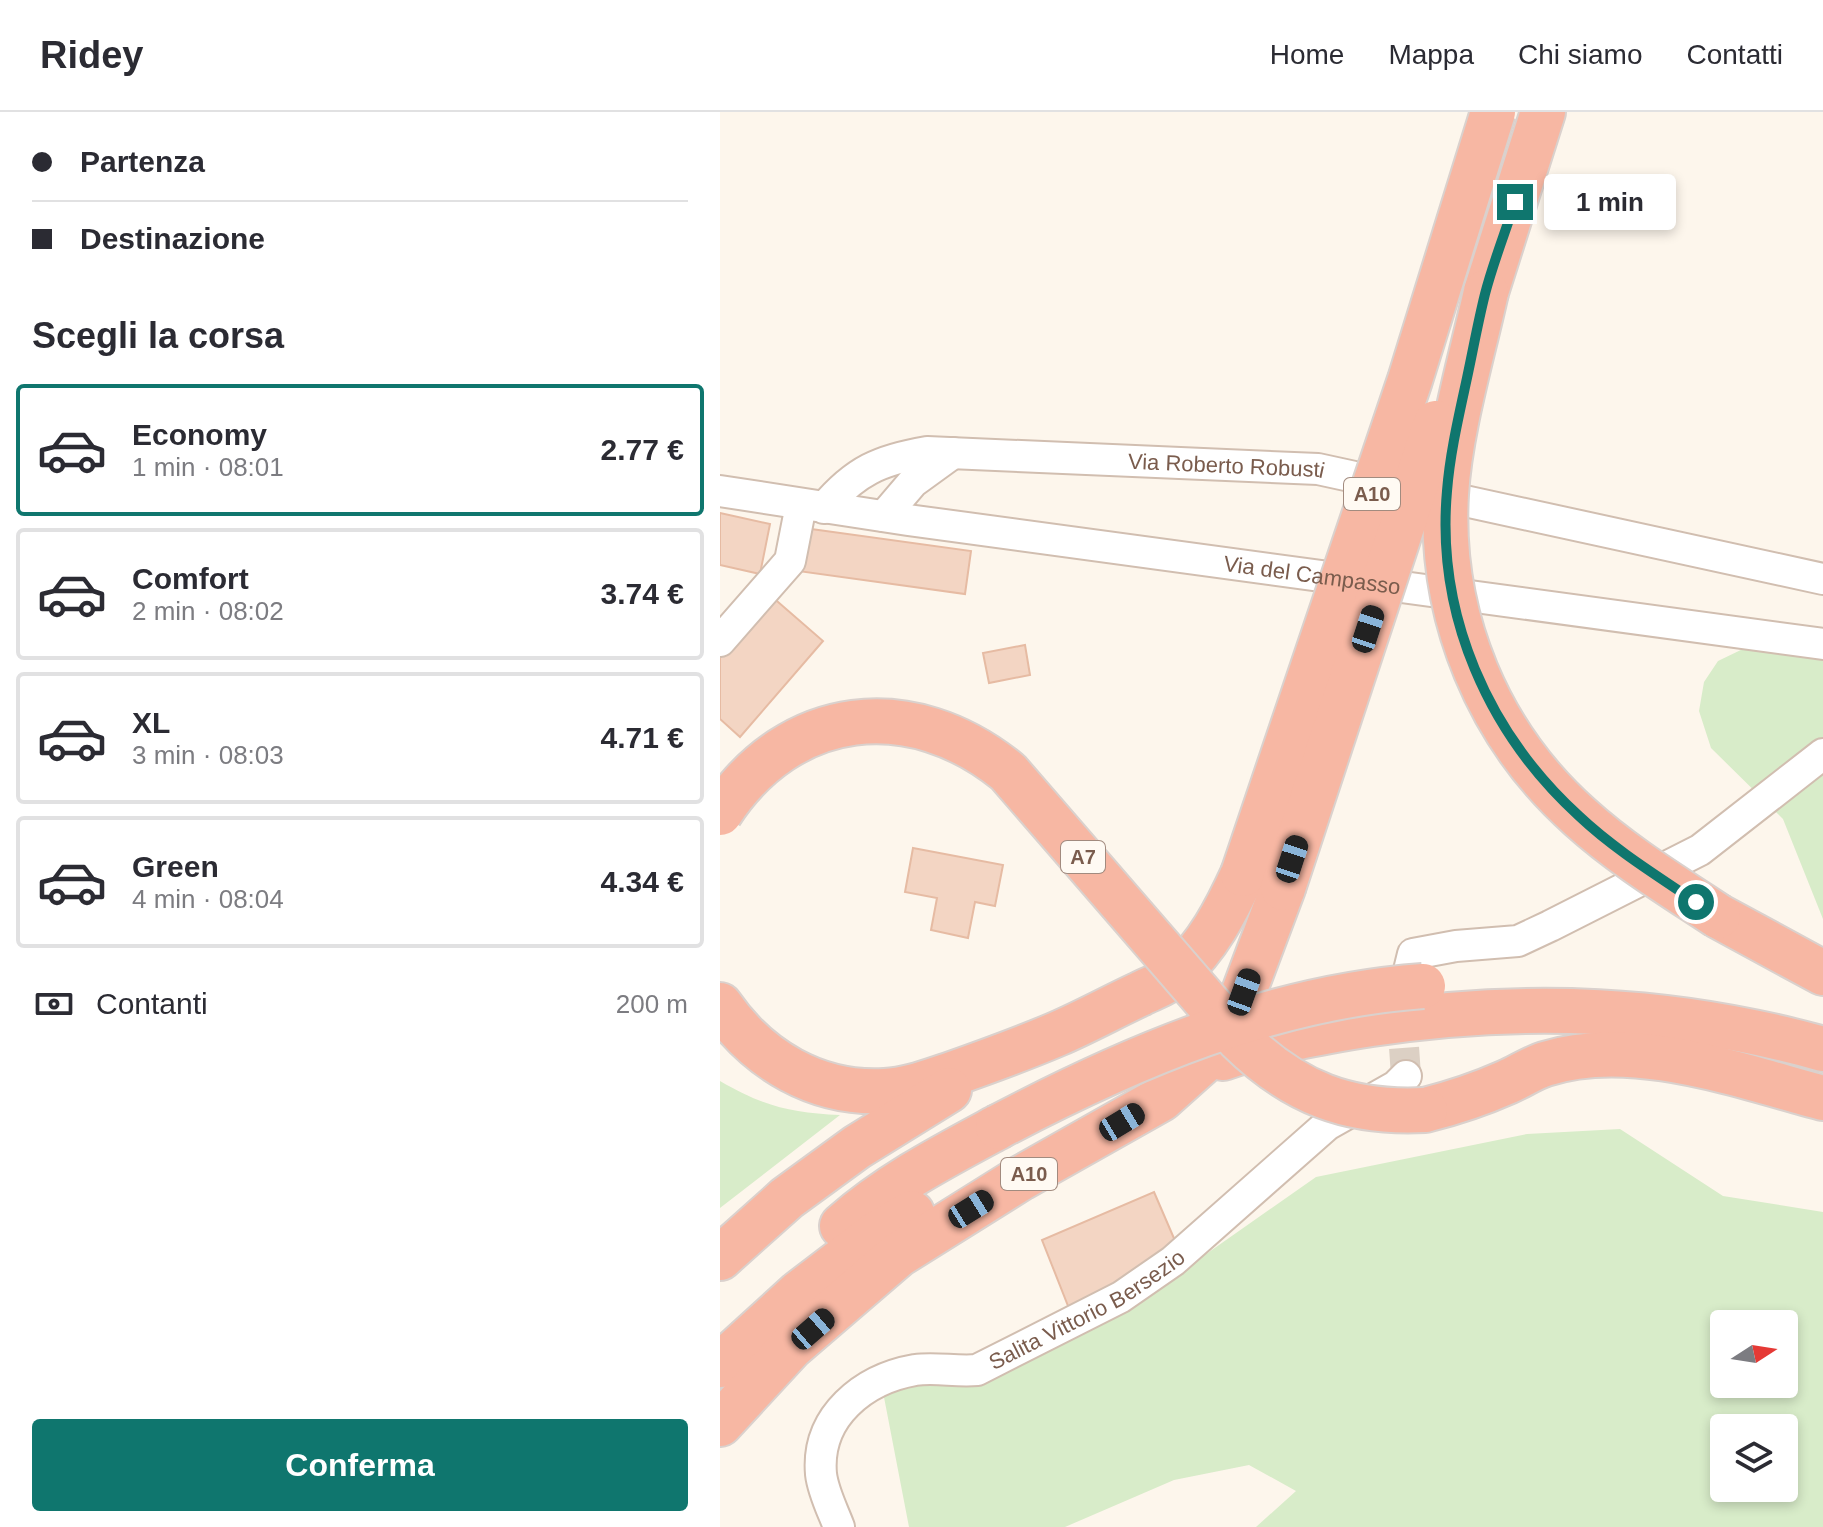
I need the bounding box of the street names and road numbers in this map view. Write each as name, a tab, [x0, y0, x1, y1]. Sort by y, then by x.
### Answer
street label: Via Roberto Robusti	[1127, 448, 1327, 483]
road number: A10	[1344, 478, 1400, 510]
street label: Via del Campasso	[1222, 550, 1402, 599]
road number: A7	[1061, 841, 1105, 873]
road number: A10	[1001, 1158, 1057, 1190]
street label: Salita Vittorio Bersezio	[984, 1244, 1190, 1374]

